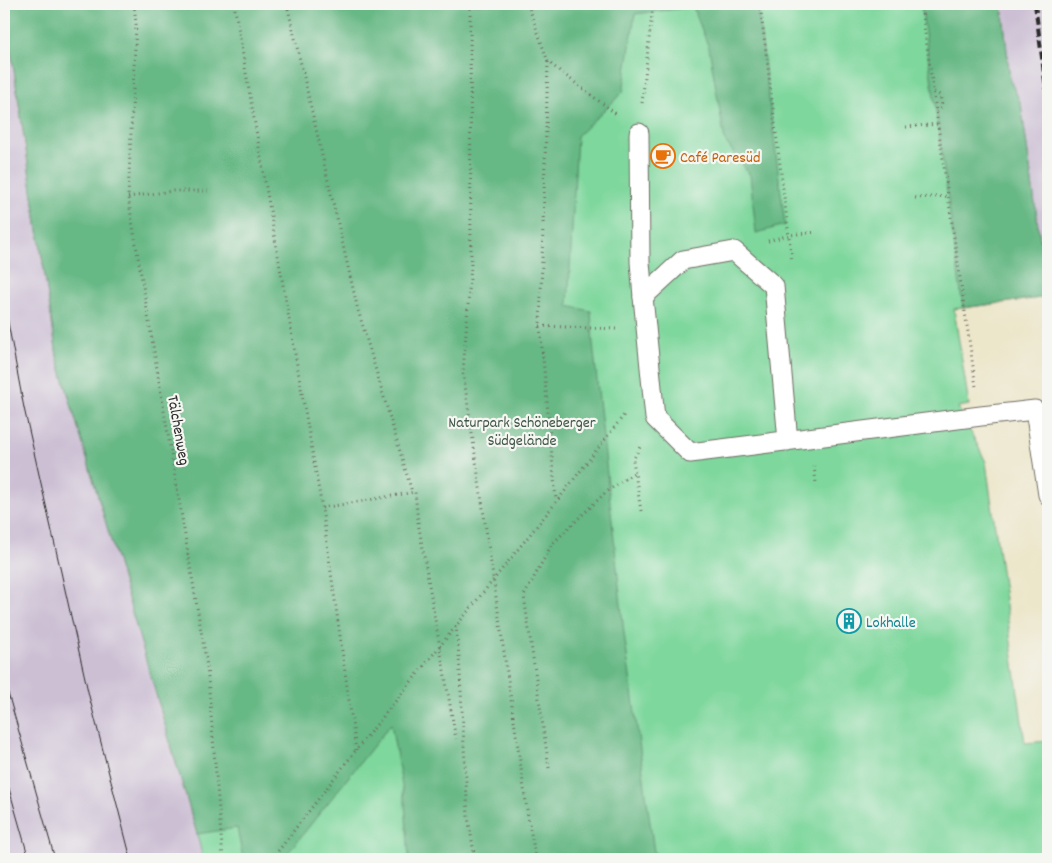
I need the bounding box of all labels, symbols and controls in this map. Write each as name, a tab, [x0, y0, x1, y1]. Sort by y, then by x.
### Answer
cafe icon: Café Paresüd	[650, 143, 676, 169]
place label: Café Paresüd	[680, 147, 760, 170]
street label: Tälchenweg	[160, 394, 195, 467]
park label: Naturpark Schöneberger Südgelände	[448, 412, 596, 453]
building icon: Lokhalle	[836, 608, 862, 634]
place label: Lokhalle	[866, 612, 916, 635]

